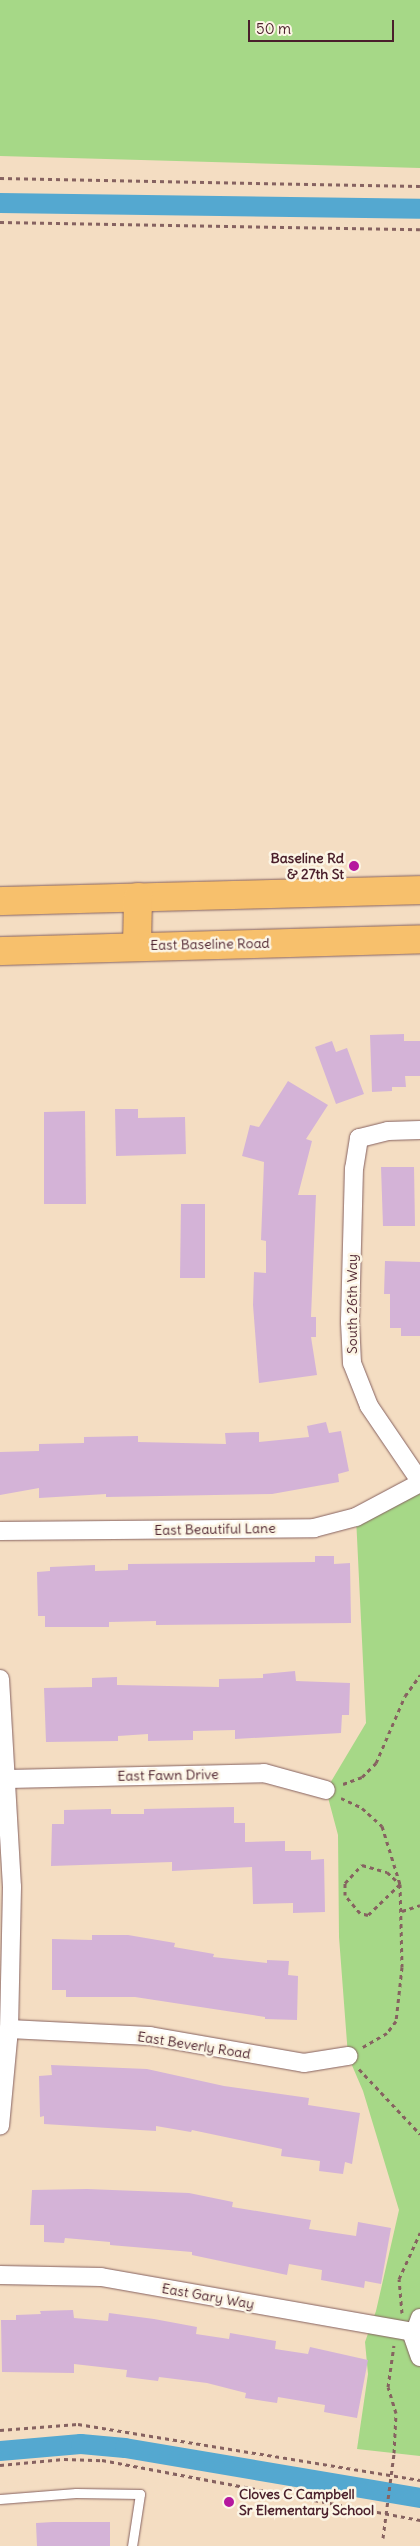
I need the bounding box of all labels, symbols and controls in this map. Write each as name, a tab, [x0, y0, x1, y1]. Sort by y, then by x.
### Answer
scale bar	[250, 10, 396, 42]
text: 50 m	[256, 19, 291, 38]
place label: Baseline Rd & 27th St	[271, 850, 344, 882]
marker: Baseline Rd & 27th St	[348, 860, 360, 872]
street label: East Baseline Road	[150, 935, 270, 953]
street label: South 26th Way	[344, 1254, 360, 1354]
street label: East Beautiful Lane	[154, 1520, 276, 1538]
street label: East Fawn Drive	[117, 1766, 219, 1784]
street label: East Beverly Road	[136, 2028, 252, 2062]
street label: East Gary Way	[160, 2280, 256, 2312]
place label: Cloves C Campbell Sr Elementary School	[239, 2486, 374, 2518]
marker: Cloves C Campbell Sr Elementary School	[223, 2496, 235, 2508]

